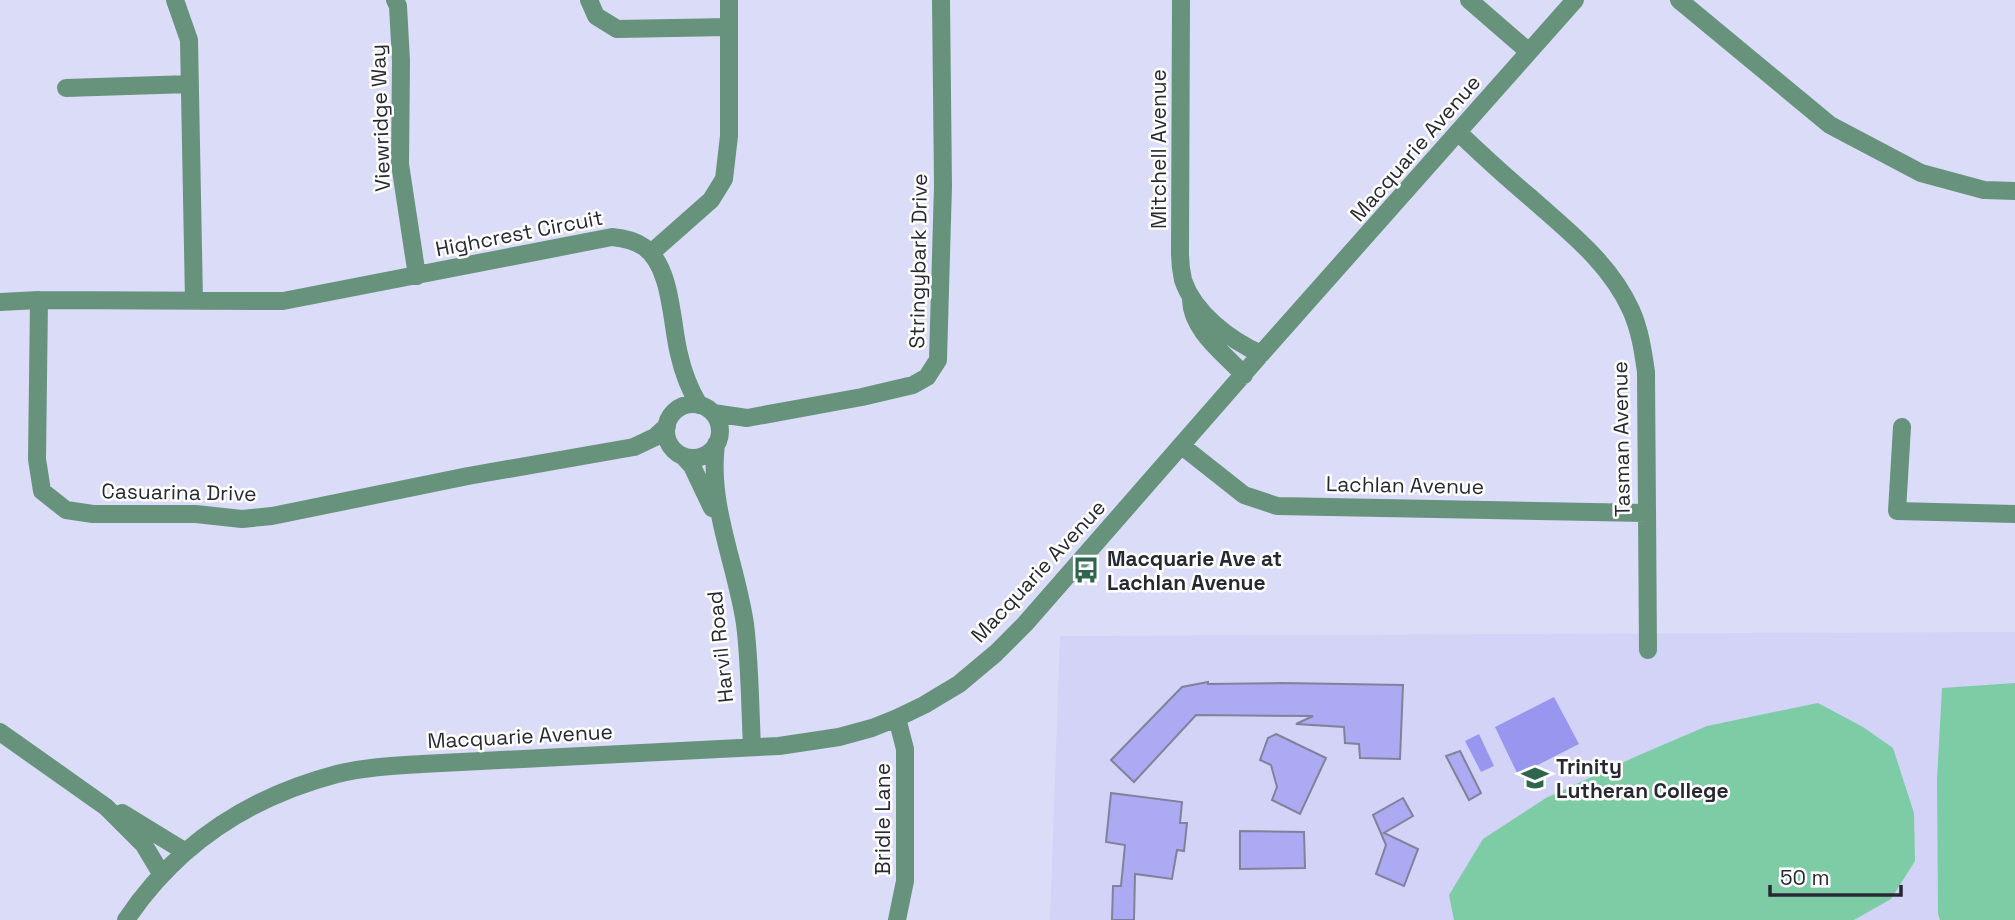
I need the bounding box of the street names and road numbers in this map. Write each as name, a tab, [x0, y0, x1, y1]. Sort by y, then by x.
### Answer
street label: Viewridge Way	[364, 44, 396, 192]
street label: Mitchell Avenue	[1145, 69, 1172, 229]
street label: Macquarie Avenue	[1344, 69, 1486, 227]
street label: Stringybark Drive	[903, 173, 933, 349]
street label: Highcrest Circuit	[433, 204, 605, 262]
street label: Tasman Avenue	[1606, 361, 1636, 517]
street label: Lachlan Avenue	[1326, 470, 1484, 500]
street label: Casuarina Drive	[101, 477, 257, 507]
street label: Macquarie Avenue	[965, 494, 1111, 648]
street label: Harvil Road	[701, 590, 739, 704]
street label: Macquarie Avenue	[427, 718, 613, 754]
street label: Bridle Lane	[869, 763, 896, 875]

